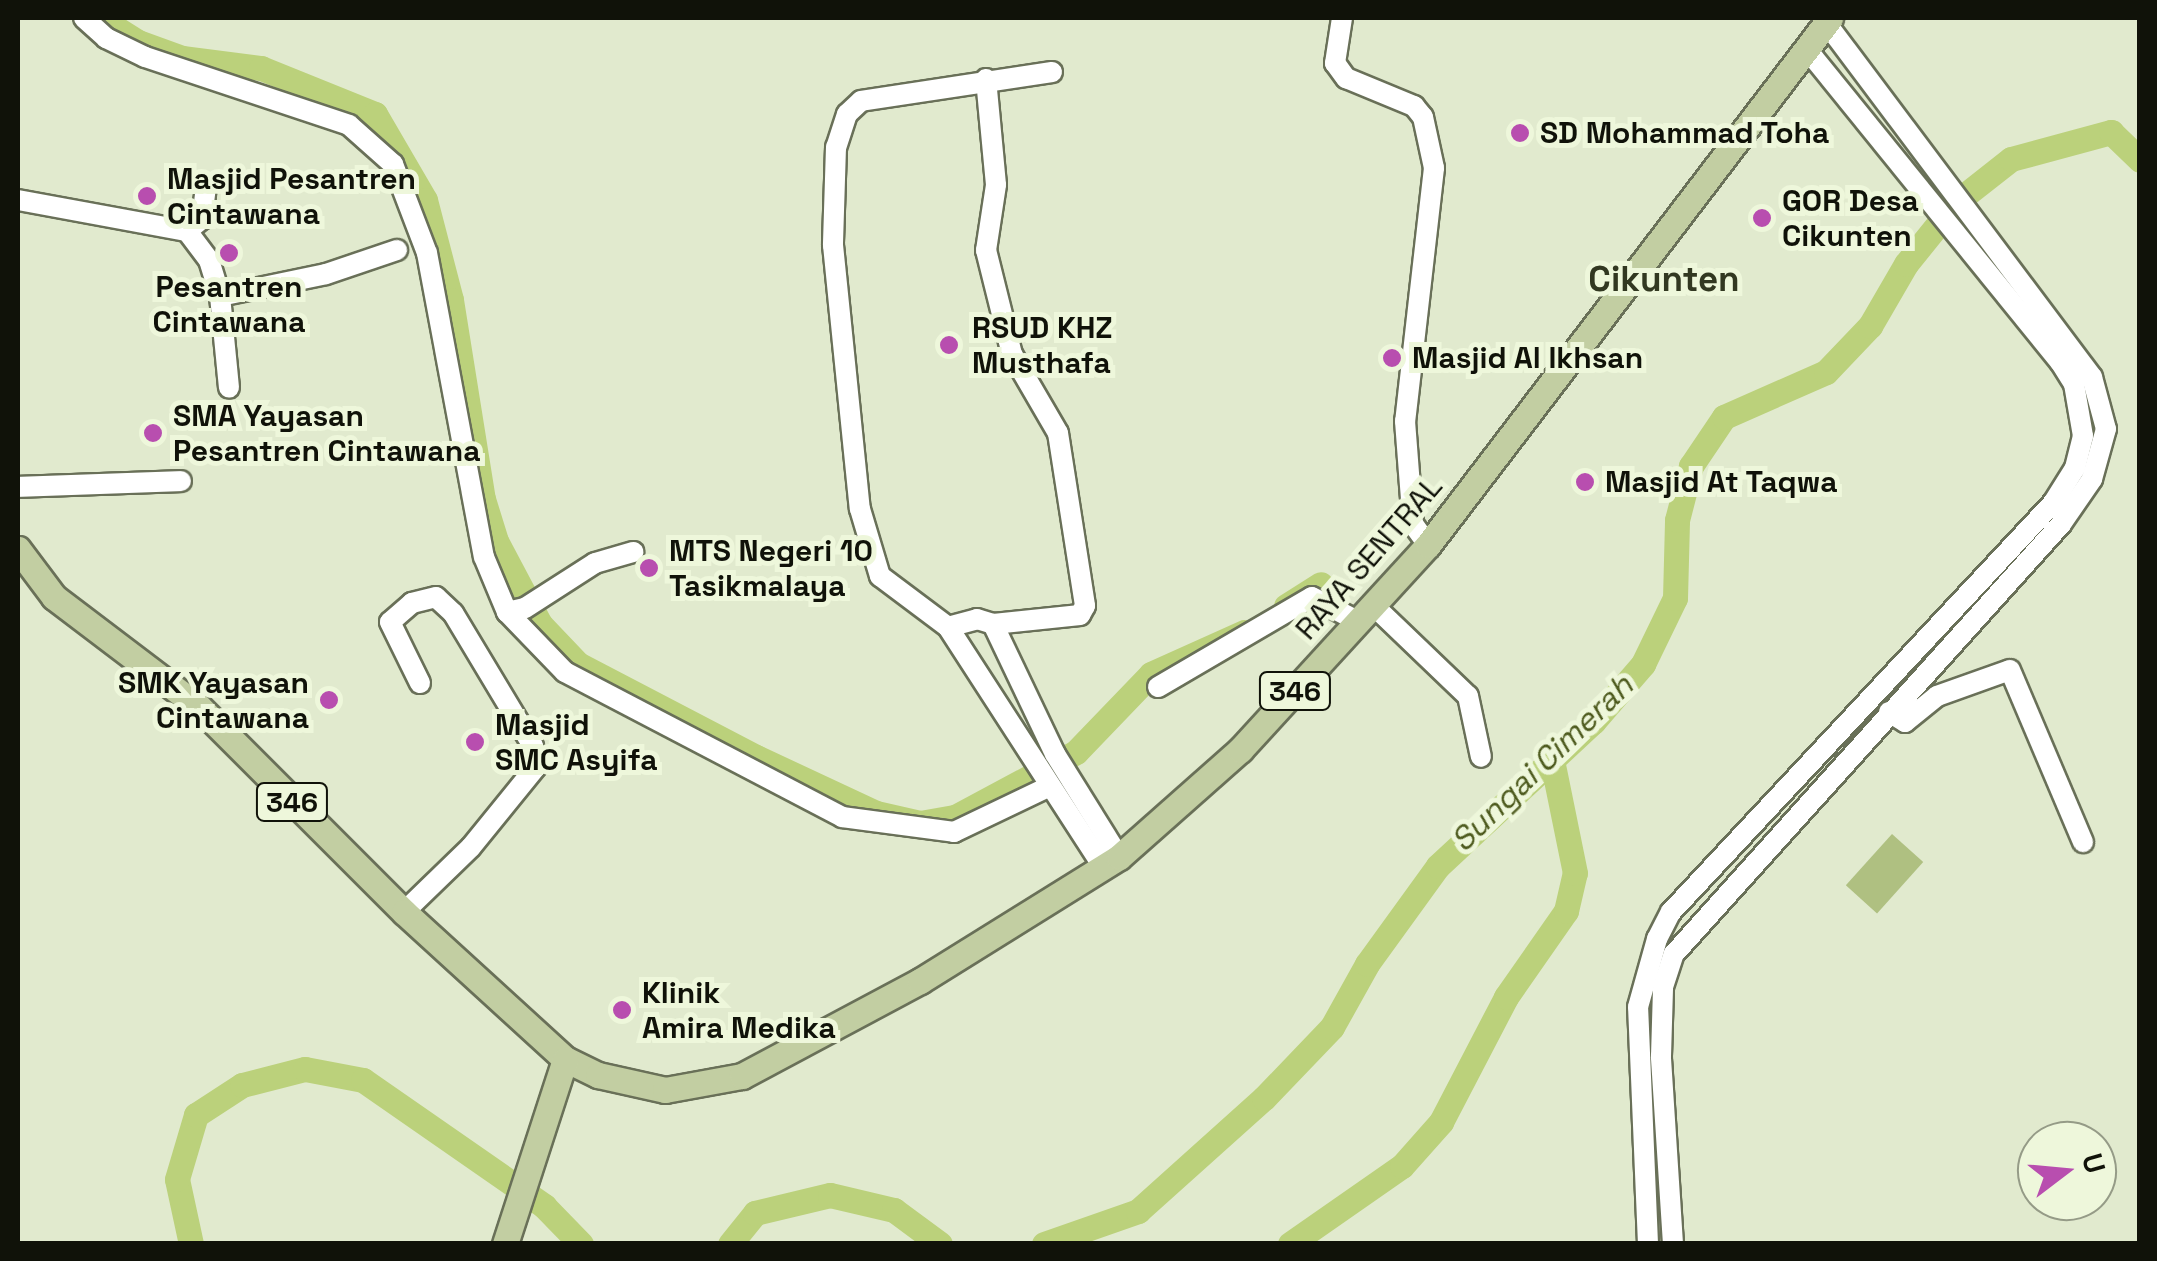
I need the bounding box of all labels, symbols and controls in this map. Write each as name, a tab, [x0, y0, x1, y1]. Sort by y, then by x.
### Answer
place label: SD Mohammad Toha	[1540, 115, 1830, 151]
marker: SD Mohammad Toha	[1509, 122, 1531, 144]
place label: Masjid Pesantren Cintawana	[167, 161, 416, 232]
place label: GOR Desa Cikunten	[1782, 183, 1919, 254]
marker: Masjid Pesantren Cintawana	[136, 185, 158, 207]
marker: GOR Desa Cikunten	[1751, 207, 1773, 229]
marker: Pesantren Cintawana	[218, 242, 240, 264]
district label: Cikunten	[1588, 258, 1740, 300]
place label: Pesantren Cintawana	[153, 269, 305, 340]
place label: RSUD KHZ Musthafa	[972, 310, 1113, 380]
marker: RSUD KHZ Musthafa	[936, 332, 962, 358]
place label: Masjid Al Ikhsan	[1412, 340, 1644, 376]
marker: Masjid Al Ikhsan	[1381, 347, 1403, 369]
place label: SMA Yayasan Pesantren Cintawana	[173, 398, 480, 468]
marker: SMA Yayasan Pesantren Cintawana	[142, 422, 164, 444]
place label: Masjid At Taqwa	[1605, 464, 1839, 500]
street label: RAYA SENTRAL	[1288, 469, 1450, 647]
marker: Masjid At Taqwa	[1574, 471, 1596, 493]
place label: MTS Negeri 10 Tasikmalaya	[669, 533, 873, 604]
marker: MTS Negeri 10 Tasikmalaya	[638, 557, 660, 579]
place label: SMK Yayasan Cintawana	[118, 665, 309, 736]
water label: Sungai Cimerah	[1443, 666, 1641, 860]
road number: 346	[1258, 668, 1332, 714]
marker: SMK Yayasan Cintawana	[318, 689, 340, 711]
place label: Masjid SMC Asyifa	[495, 707, 658, 778]
marker: Masjid SMC Asyifa	[464, 731, 486, 753]
road number: 346	[254, 779, 330, 825]
place label: Klinik Amira Medika	[642, 975, 836, 1046]
marker: Klinik Amira Medika	[611, 999, 633, 1021]
north arrow	[2017, 1121, 2117, 1221]
text: U	[2074, 1149, 2114, 1177]

